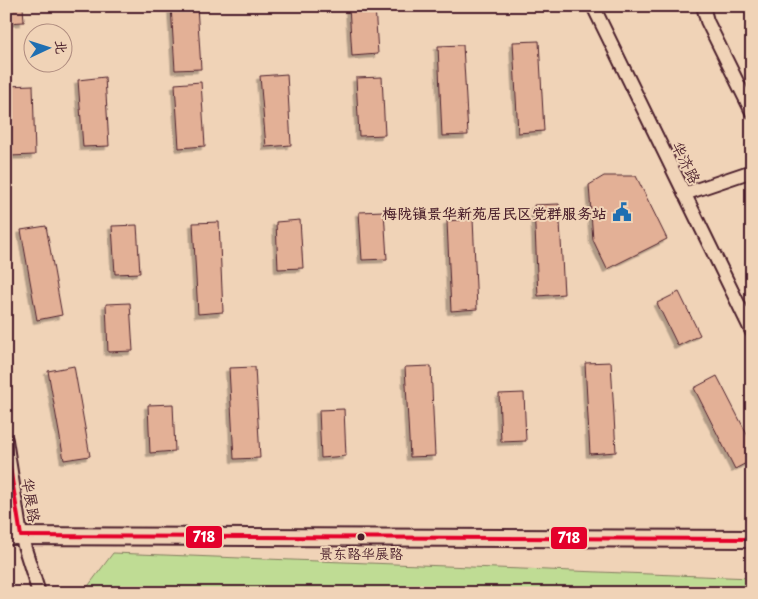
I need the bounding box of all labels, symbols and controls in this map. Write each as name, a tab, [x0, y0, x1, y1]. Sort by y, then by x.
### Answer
north arrow	[22, 22, 72, 72]
text: 北	[51, 39, 72, 55]
street label: 华济路	[667, 137, 707, 187]
place label: 梅陇镇景华新苑居民区党群服务站	[382, 201, 607, 224]
public building icon: 梅陇镇景华新苑居民区党群服务站	[611, 201, 633, 223]
street label: 华展路	[17, 476, 47, 524]
line badge: 718	[185, 525, 223, 549]
text: 718	[193, 526, 215, 547]
line badge: 718	[550, 526, 588, 550]
text: 718	[558, 527, 580, 548]
marker: 景东路华展路	[356, 532, 366, 542]
place label: 景东路华展路	[319, 543, 403, 564]

